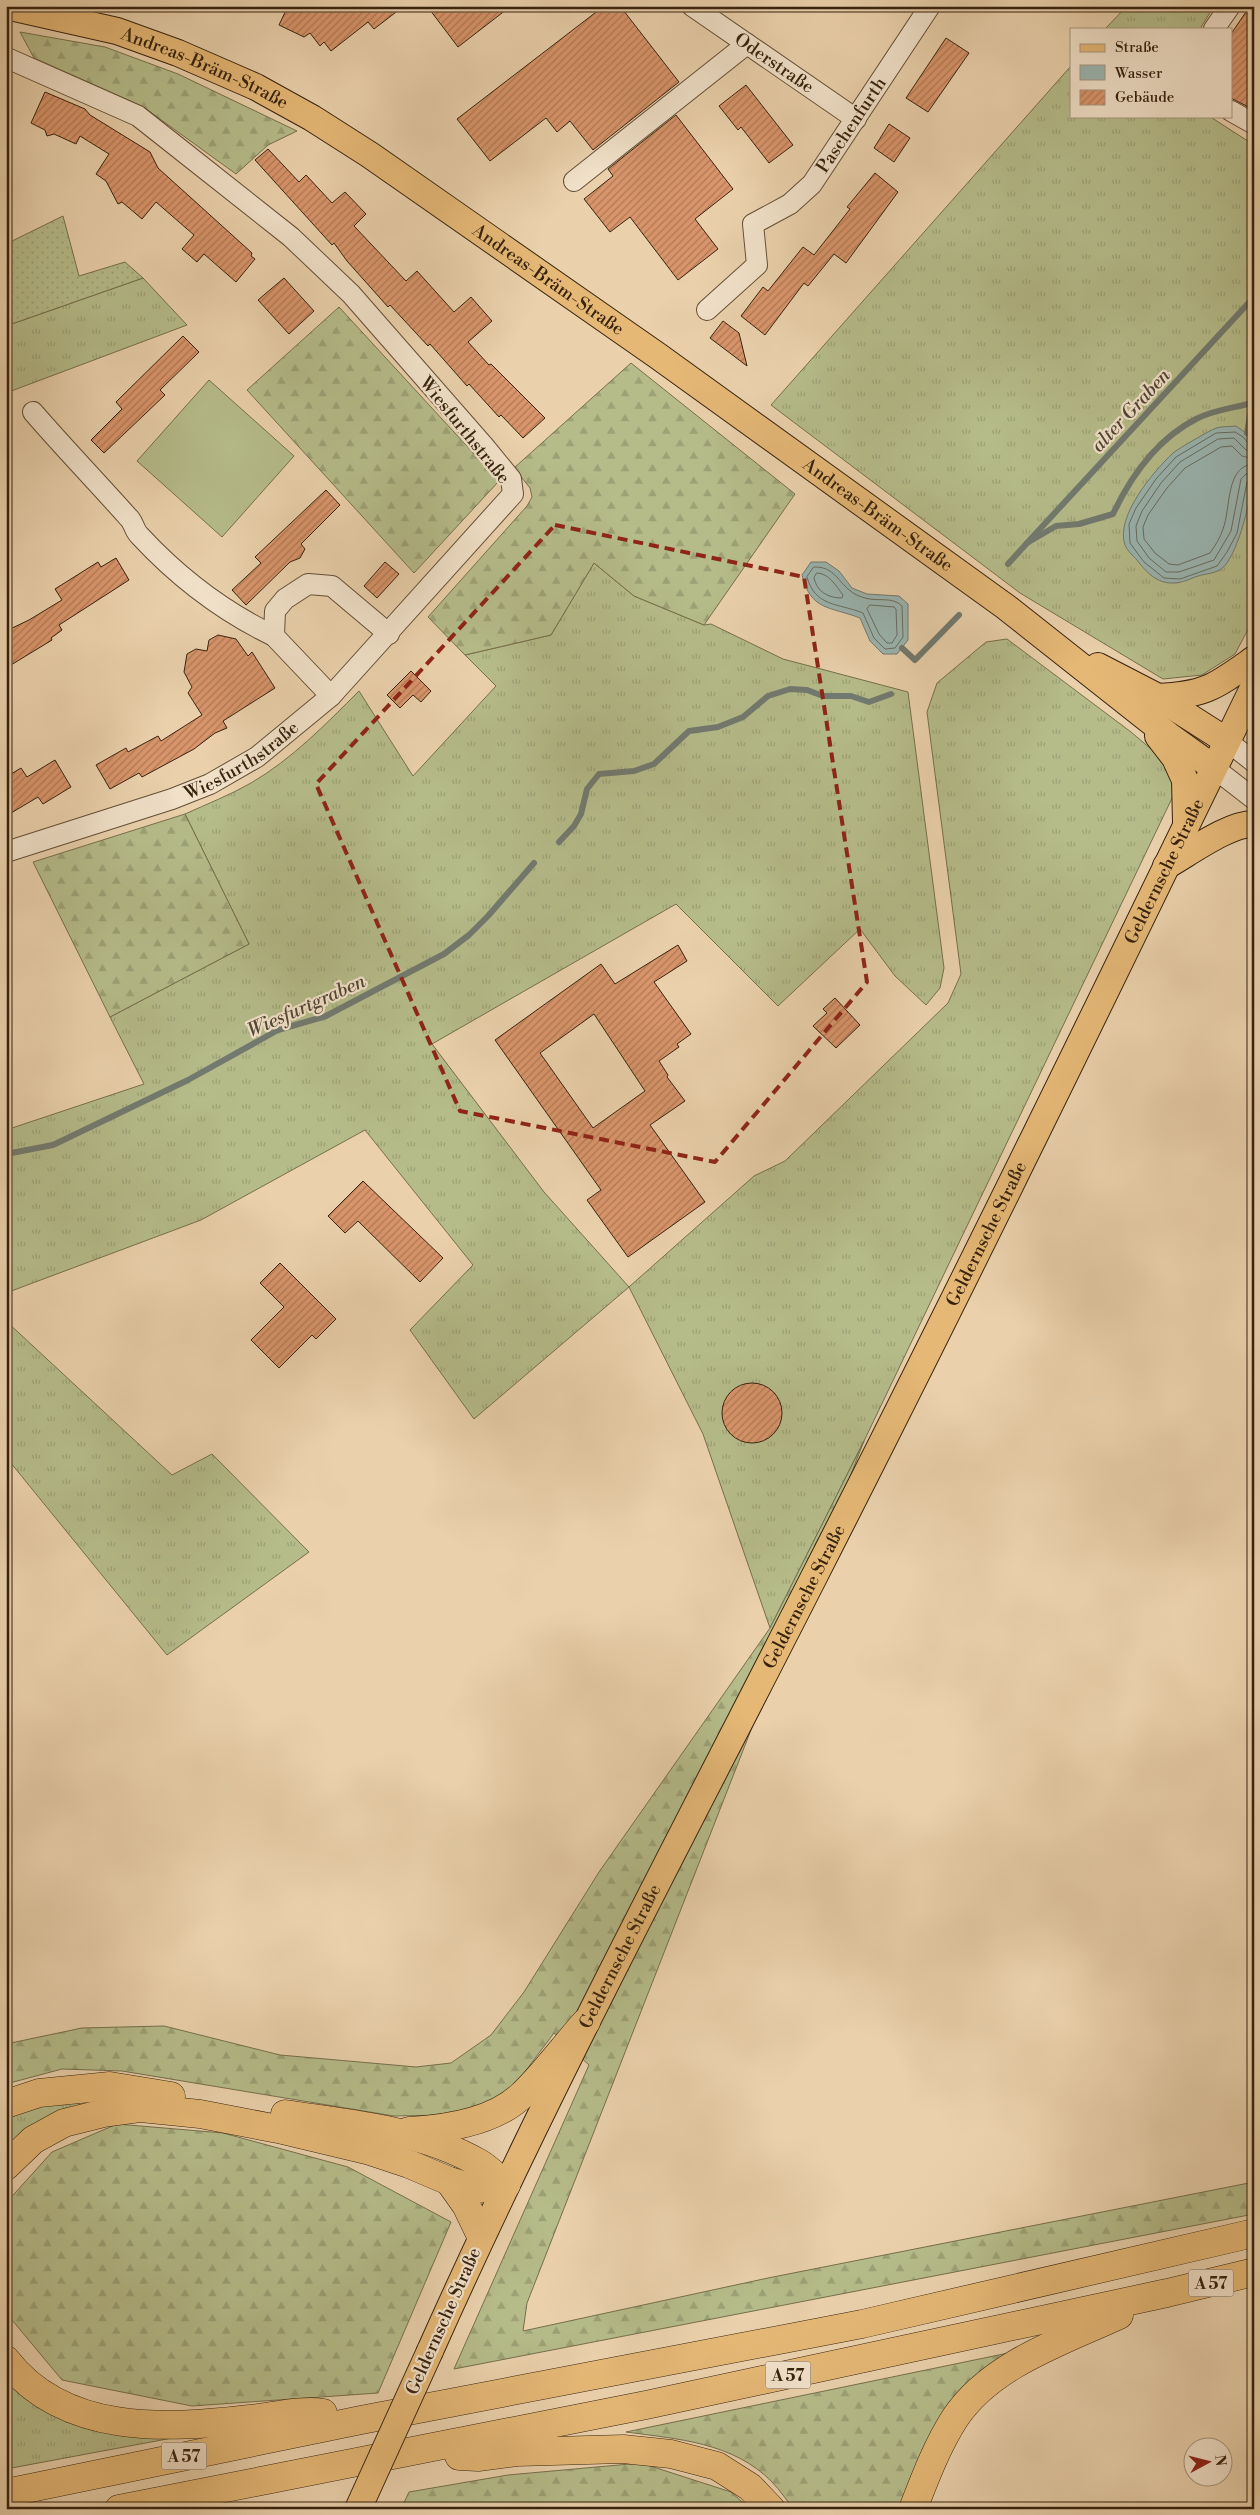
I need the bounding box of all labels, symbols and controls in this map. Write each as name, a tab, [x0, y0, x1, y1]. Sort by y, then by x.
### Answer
street label: Andreas-Bräm-Straße	[117, 22, 292, 115]
street label: Oderstraße	[730, 28, 818, 99]
legend	[1070, 28, 1232, 118]
text: Straße	[1115, 38, 1159, 57]
text: Wasser	[1114, 64, 1163, 83]
street label: Paschenfurth	[811, 73, 892, 178]
text: Gebäude	[1115, 88, 1174, 107]
street label: Andreas-Bräm-Straße	[467, 218, 628, 341]
water label: alter Graben	[1086, 364, 1176, 457]
street label: Wiesfurthstraße	[414, 371, 515, 489]
street label: Andreas-Bräm-Straße	[797, 453, 957, 577]
street label: Wiesfurthstraße	[180, 716, 304, 805]
street label: Geldernsche Straße	[1119, 795, 1210, 948]
water label: Wiesfurtgraben	[244, 969, 369, 1043]
street label: Geldernsche Straße	[941, 1158, 1032, 1310]
street label: Geldernsche Straße	[758, 1521, 851, 1673]
street label: Geldernsche Straße	[574, 1880, 666, 2033]
street label: Geldernsche Straße	[401, 2244, 486, 2398]
road number: A 57	[1188, 2270, 1234, 2296]
road number: A 57	[766, 2362, 810, 2388]
north arrow	[1182, 2438, 1232, 2488]
road number: A 57	[162, 2442, 206, 2470]
text: N	[1210, 2454, 1230, 2467]

